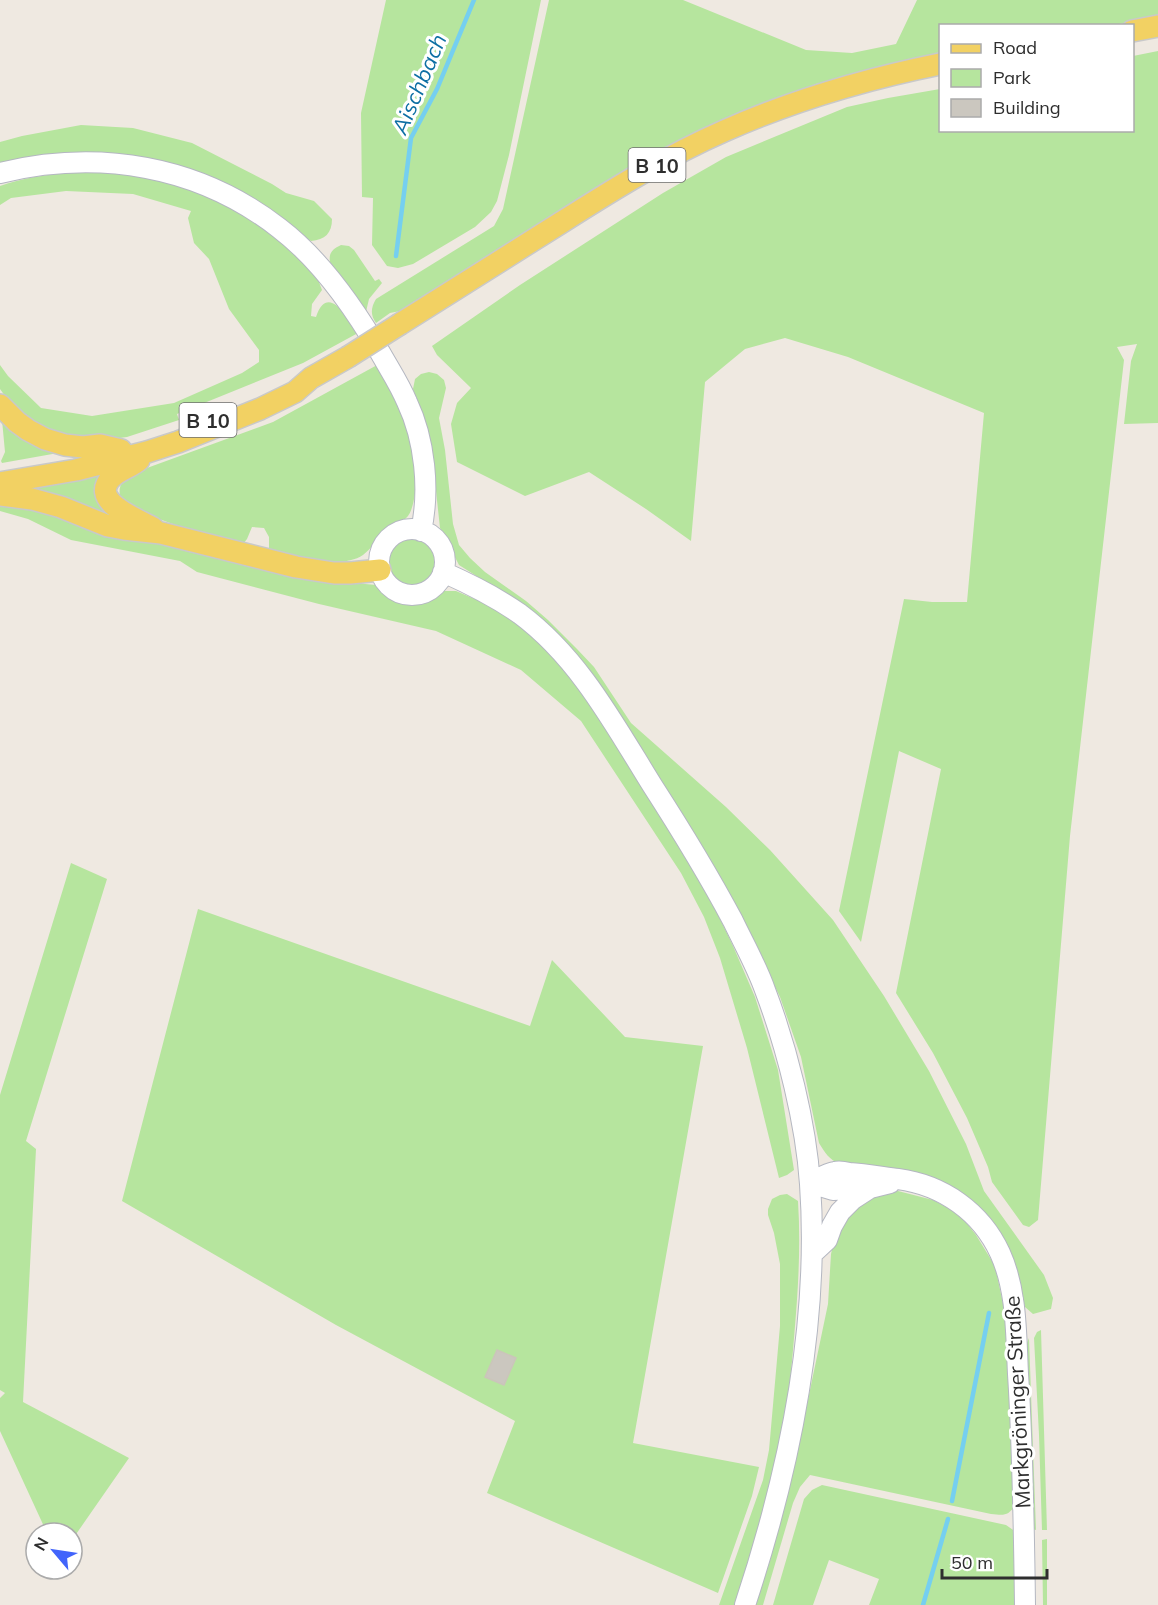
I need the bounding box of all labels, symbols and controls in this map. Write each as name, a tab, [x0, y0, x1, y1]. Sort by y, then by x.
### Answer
legend	[939, 24, 1134, 132]
water label: Aischbach	[385, 30, 453, 139]
text: Road	[993, 36, 1037, 59]
text: Park	[993, 66, 1032, 89]
text: Building	[993, 96, 1061, 119]
road number: B 10	[628, 148, 686, 182]
road number: B 10	[180, 403, 236, 437]
street label: Markgröninger Straße	[998, 1295, 1036, 1509]
north arrow	[24, 1521, 84, 1581]
text: N	[29, 1534, 53, 1554]
scale bar	[942, 1542, 1047, 1580]
text: 50 m	[951, 1551, 993, 1574]

